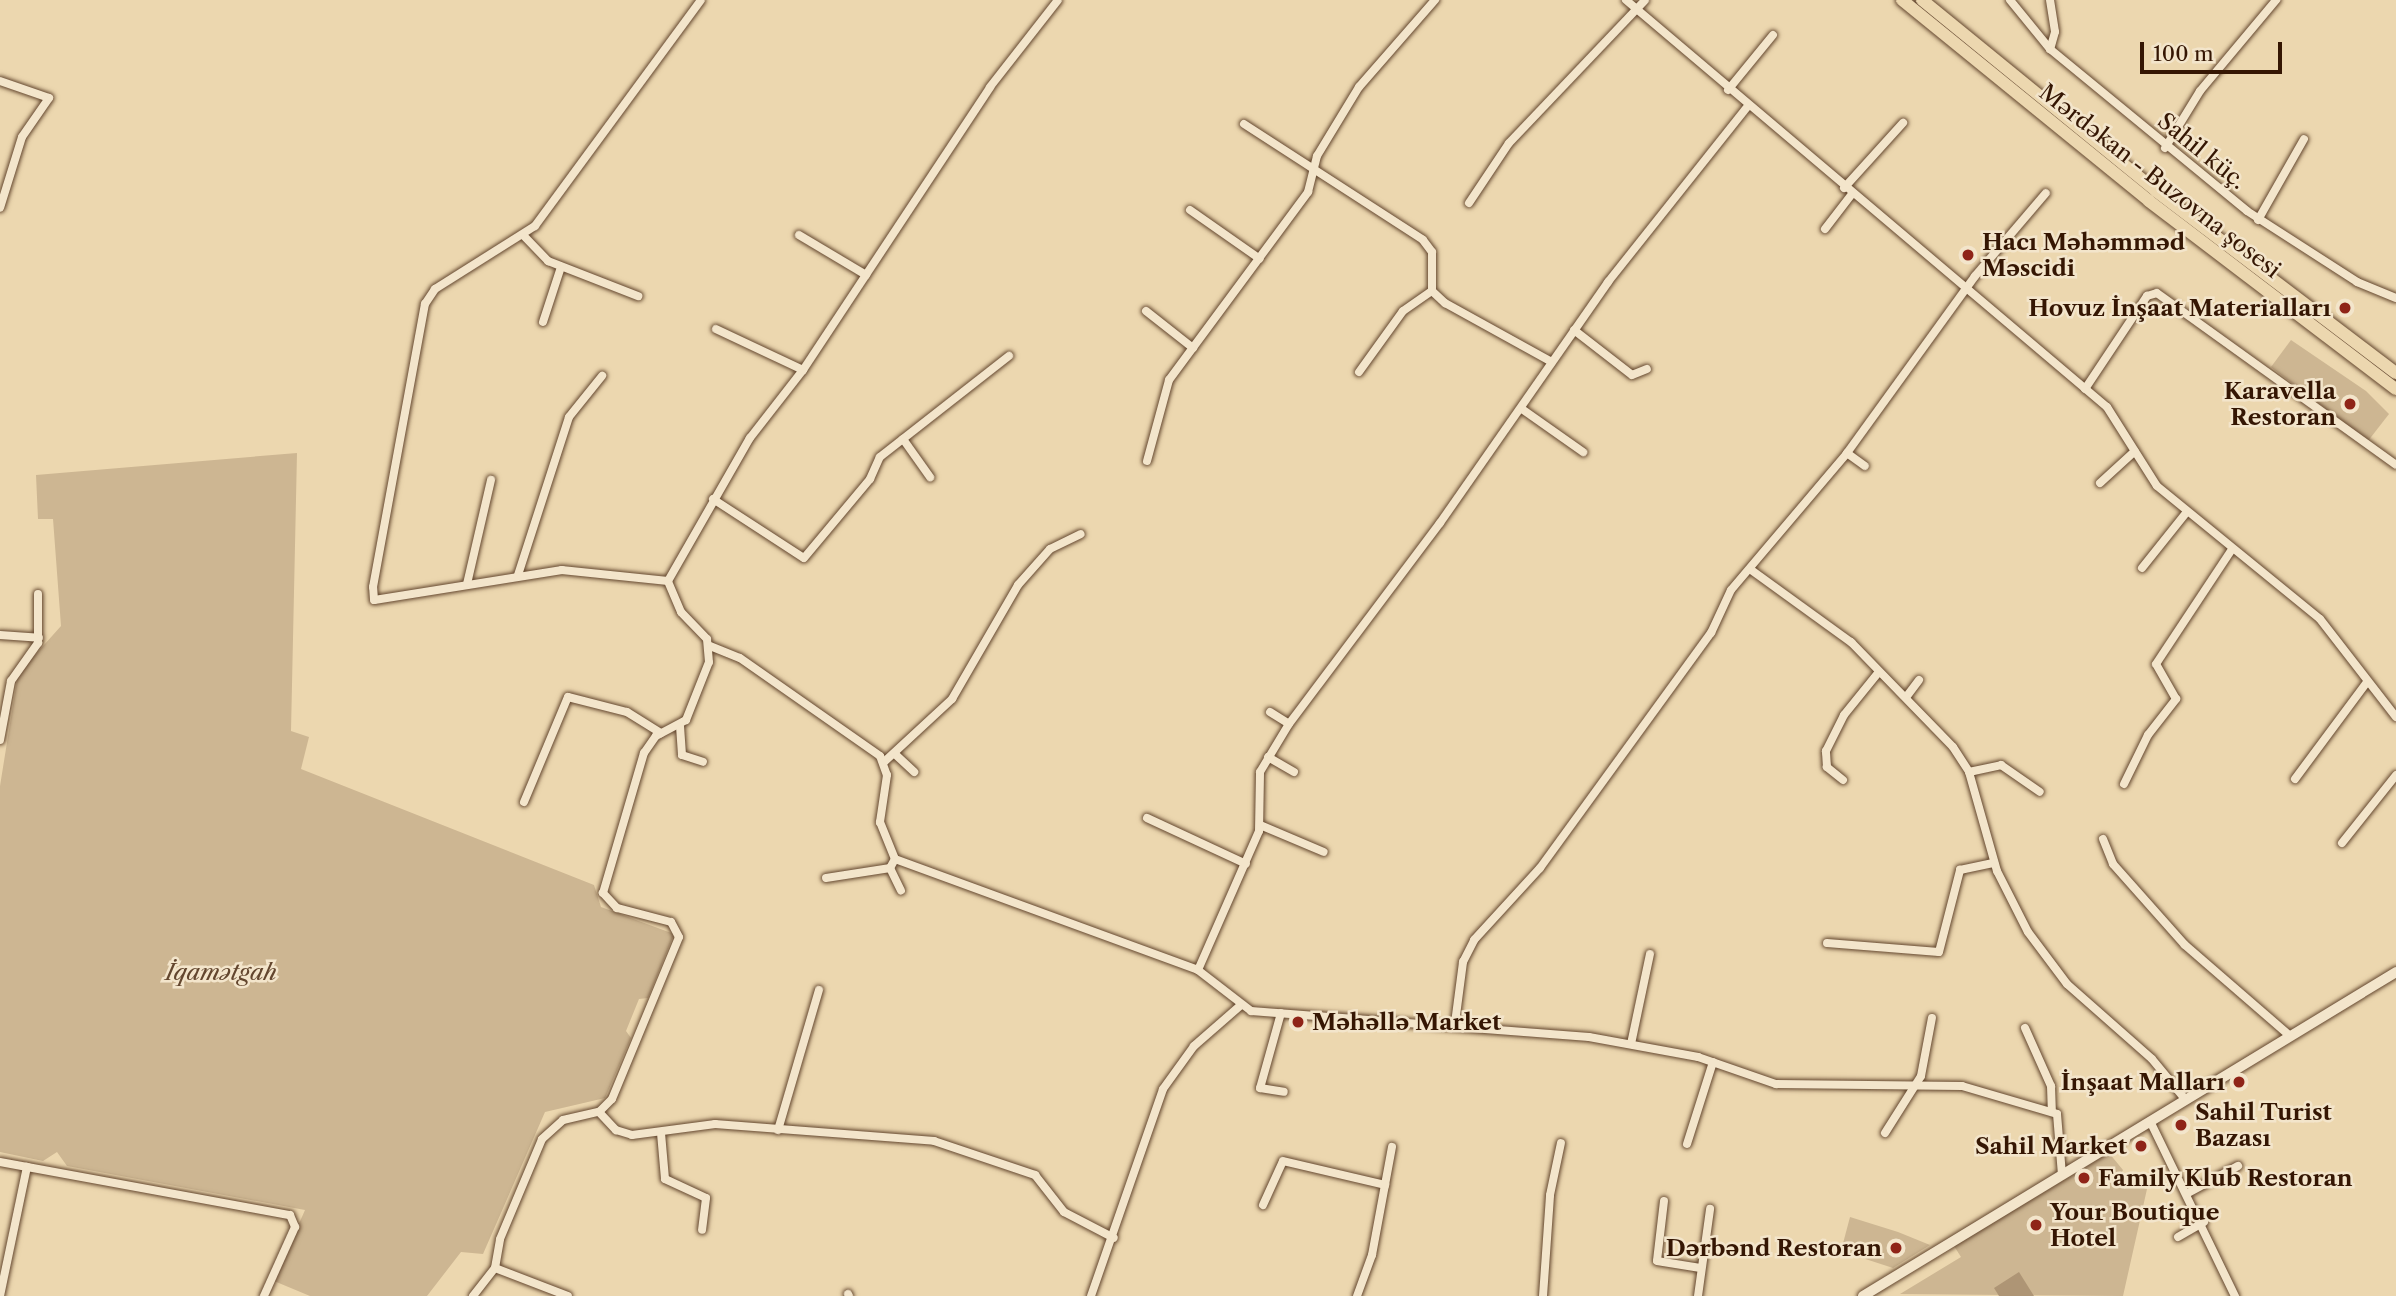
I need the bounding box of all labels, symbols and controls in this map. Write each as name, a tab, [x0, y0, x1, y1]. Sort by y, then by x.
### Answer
scale bar	[2144, 28, 2286, 72]
text: 100 m	[2153, 41, 2214, 66]
street label: Mərdəkan - Buzovna şosesi	[2034, 78, 2286, 284]
street label: Sahil küç.	[2152, 107, 2252, 195]
place label: Hacı Məhəmməd Məscidi	[1982, 228, 2185, 282]
marker: Hacı Məhəmməd Məscidi	[1960, 247, 1976, 263]
place label: Hovuz İnşaat Materialları	[2028, 294, 2331, 322]
marker: Hovuz İnşaat Materialları	[2337, 300, 2353, 316]
place label: Karavella Restoran	[2224, 377, 2336, 431]
marker: Karavella Restoran	[2342, 396, 2358, 412]
park label: İqamətgah	[165, 958, 277, 986]
place label: Məhəllə Market	[1312, 1008, 1501, 1036]
marker: Məhəllə Market	[1290, 1014, 1306, 1030]
place label: İnşaat Malları	[2061, 1068, 2225, 1096]
marker: İnşaat Malları	[2231, 1074, 2247, 1090]
place label: Sahil Turist Bazası	[2195, 1098, 2332, 1152]
marker: Sahil Turist Bazası	[2173, 1117, 2189, 1133]
place label: Sahil Market	[1975, 1132, 2127, 1160]
marker: Sahil Market	[2133, 1138, 2149, 1154]
place label: Family Klub Restoran	[2098, 1164, 2353, 1192]
marker: Family Klub Restoran	[2076, 1170, 2092, 1186]
place label: Your Boutique Hotel	[2050, 1198, 2220, 1252]
marker: Your Boutique Hotel	[2028, 1217, 2044, 1233]
place label: Dərbənd Restoran	[1666, 1234, 1882, 1262]
marker: Dərbənd Restoran	[1888, 1240, 1904, 1256]

